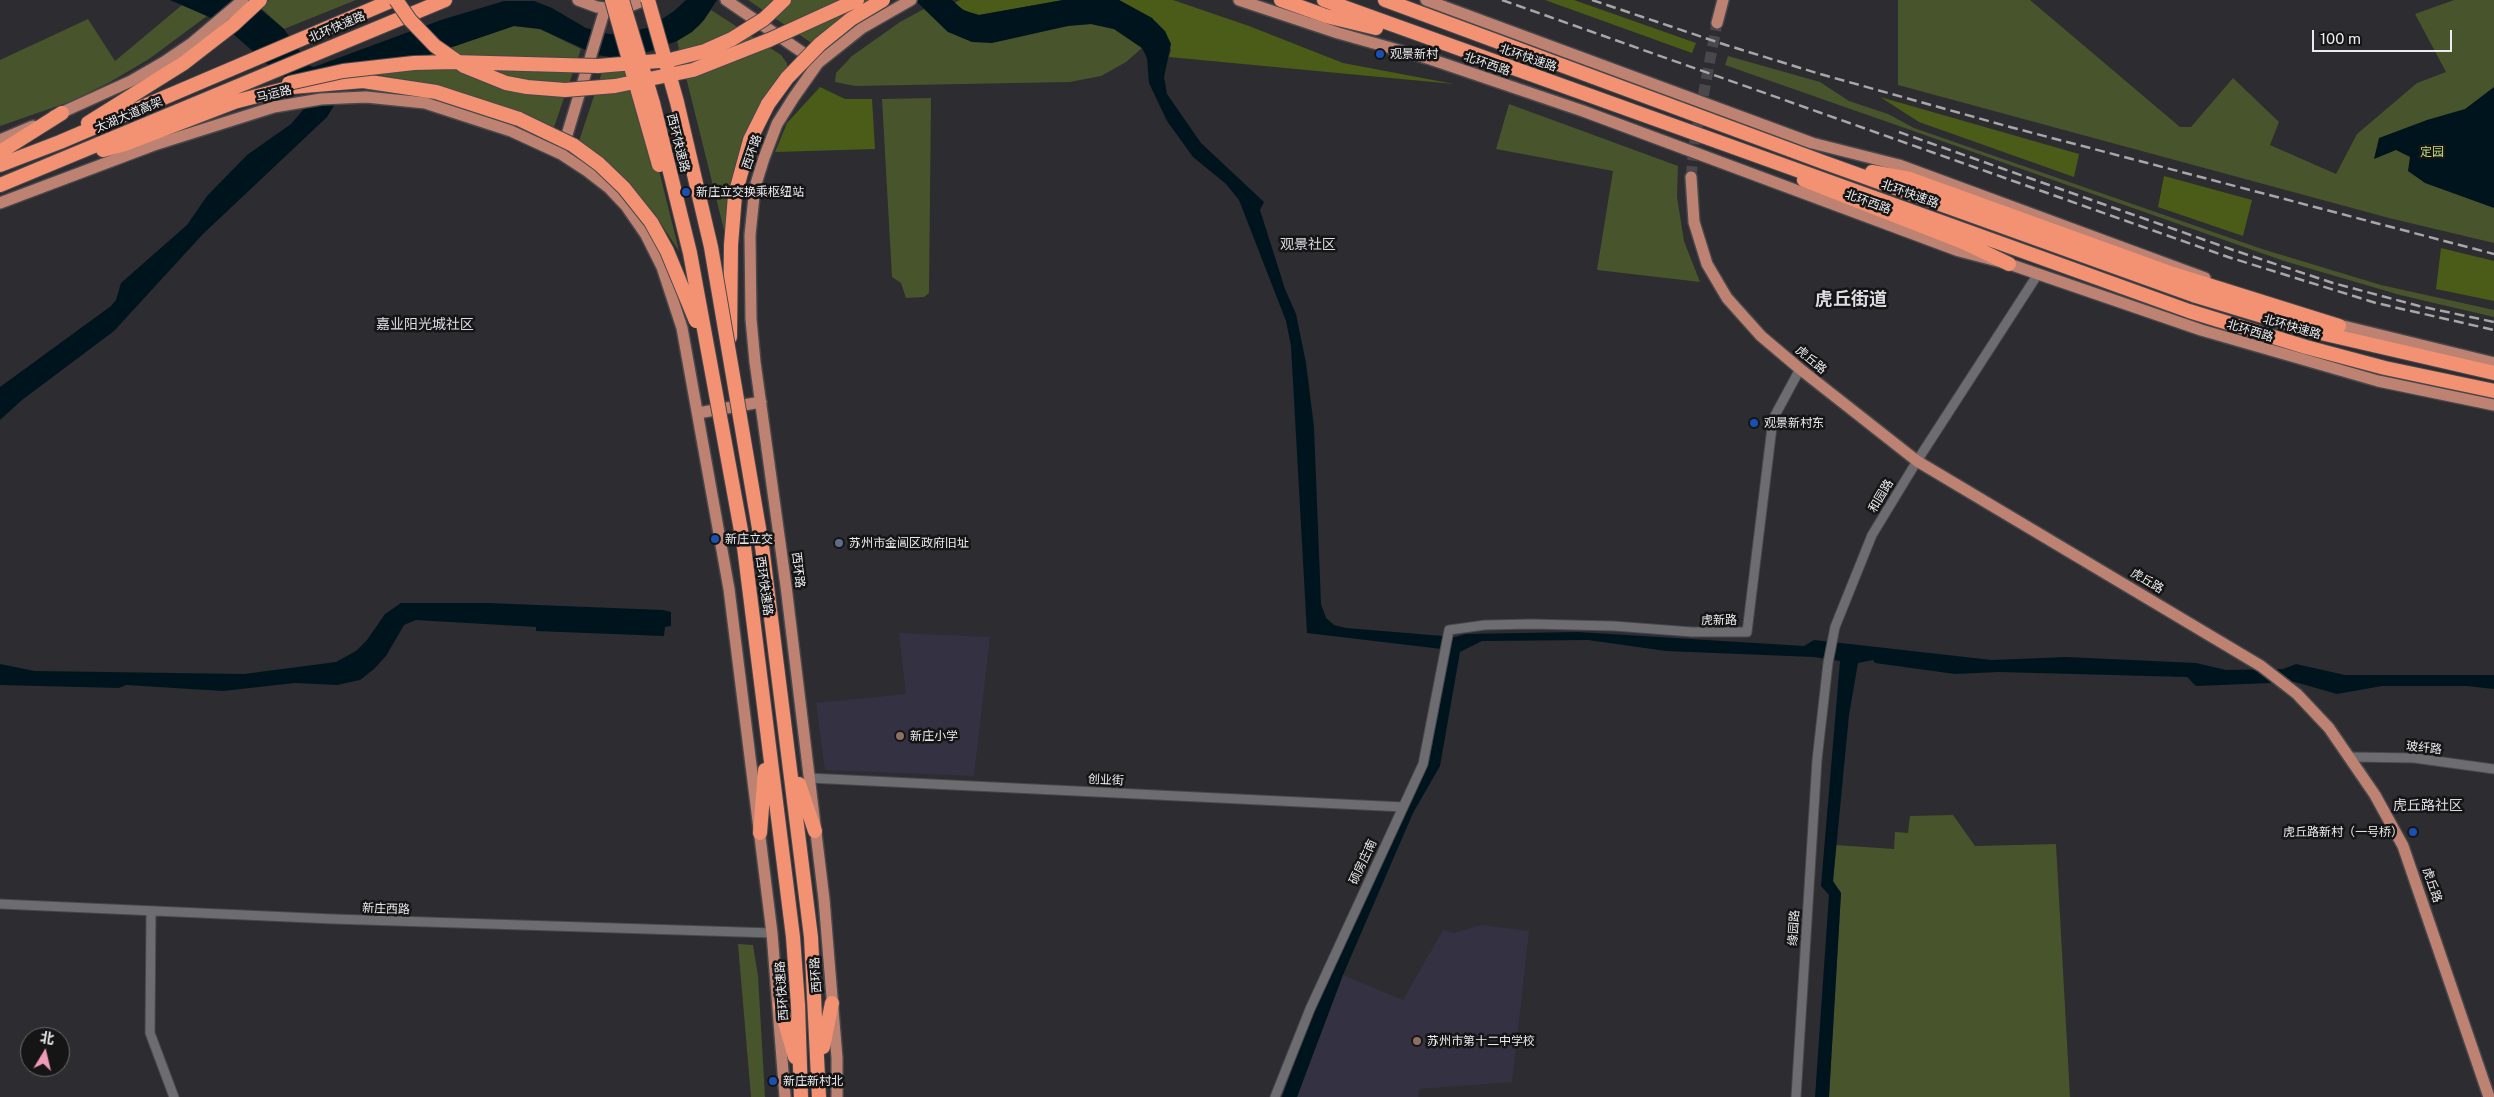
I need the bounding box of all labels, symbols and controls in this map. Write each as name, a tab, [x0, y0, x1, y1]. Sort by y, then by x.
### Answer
street label: 北环快速路	[307, 9, 367, 45]
scale bar	[2314, 20, 2454, 52]
text: 100 m	[2320, 30, 2361, 47]
street label: 北环快速路	[1497, 41, 1559, 75]
place label: 观景新村	[1390, 47, 1438, 61]
marker: 观景新村	[1374, 48, 1386, 60]
street label: 北环西路	[1462, 49, 1512, 79]
street label: 马运路	[255, 83, 293, 105]
street label: 太湖大道高架	[93, 94, 165, 136]
street label: 西环快速路	[664, 112, 692, 174]
street label: 西环路	[739, 133, 765, 171]
park label: 定园	[2420, 145, 2444, 159]
street label: 北环快速路	[1879, 177, 1941, 211]
place label: 新庄立交换乘枢纽站	[696, 185, 804, 199]
marker: 新庄立交换乘枢纽站	[680, 186, 692, 198]
street label: 北环西路	[1843, 187, 1893, 217]
district label: 观景社区	[1280, 237, 1336, 253]
district label: 虎丘街道	[1815, 288, 1887, 310]
street label: 北环快速路	[2261, 312, 2323, 342]
district label: 嘉业阳光城社区	[376, 317, 474, 333]
street label: 北环西路	[2225, 317, 2275, 345]
street label: 虎丘路	[1793, 343, 1829, 377]
place label: 观景新村东	[1764, 416, 1824, 430]
marker: 观景新村东	[1748, 417, 1760, 429]
street label: 和园路	[1866, 477, 1896, 515]
place label: 新庄立交	[725, 532, 773, 546]
marker: 新庄立交	[709, 533, 721, 545]
place label: 苏州市金阊区政府旧址	[849, 536, 969, 550]
marker: 苏州市金阊区政府旧址	[833, 537, 845, 549]
street label: 西环路	[789, 551, 807, 589]
street label: 西环快速路	[753, 555, 775, 617]
street label: 虎丘路	[2128, 566, 2166, 596]
street label: 虎新路	[1701, 613, 1737, 627]
place label: 新庄小学	[910, 729, 958, 743]
marker: 新庄小学	[894, 730, 906, 742]
street label: 玻纤路	[2405, 739, 2443, 757]
street label: 创业街	[1088, 772, 1124, 788]
district label: 虎丘路社区	[2393, 798, 2463, 814]
place label: 虎丘路新村（一号桥）	[2283, 825, 2403, 839]
marker: 虎丘路新村（一号桥）	[2407, 826, 2419, 838]
street label: 硕房庄南	[1346, 837, 1380, 887]
street label: 虎丘路	[2419, 866, 2445, 904]
street label: 新庄西路	[362, 901, 410, 917]
street label: 缘园路	[1786, 910, 1802, 946]
street label: 西环路	[808, 957, 824, 993]
street label: 西环快速路	[773, 961, 791, 1021]
north arrow	[20, 1027, 70, 1077]
text: 北	[39, 1029, 55, 1047]
place label: 苏州市第十二中学校	[1427, 1034, 1535, 1048]
marker: 苏州市第十二中学校	[1411, 1035, 1423, 1047]
place label: 新庄新村北	[783, 1074, 843, 1088]
marker: 新庄新村北	[767, 1075, 779, 1087]

